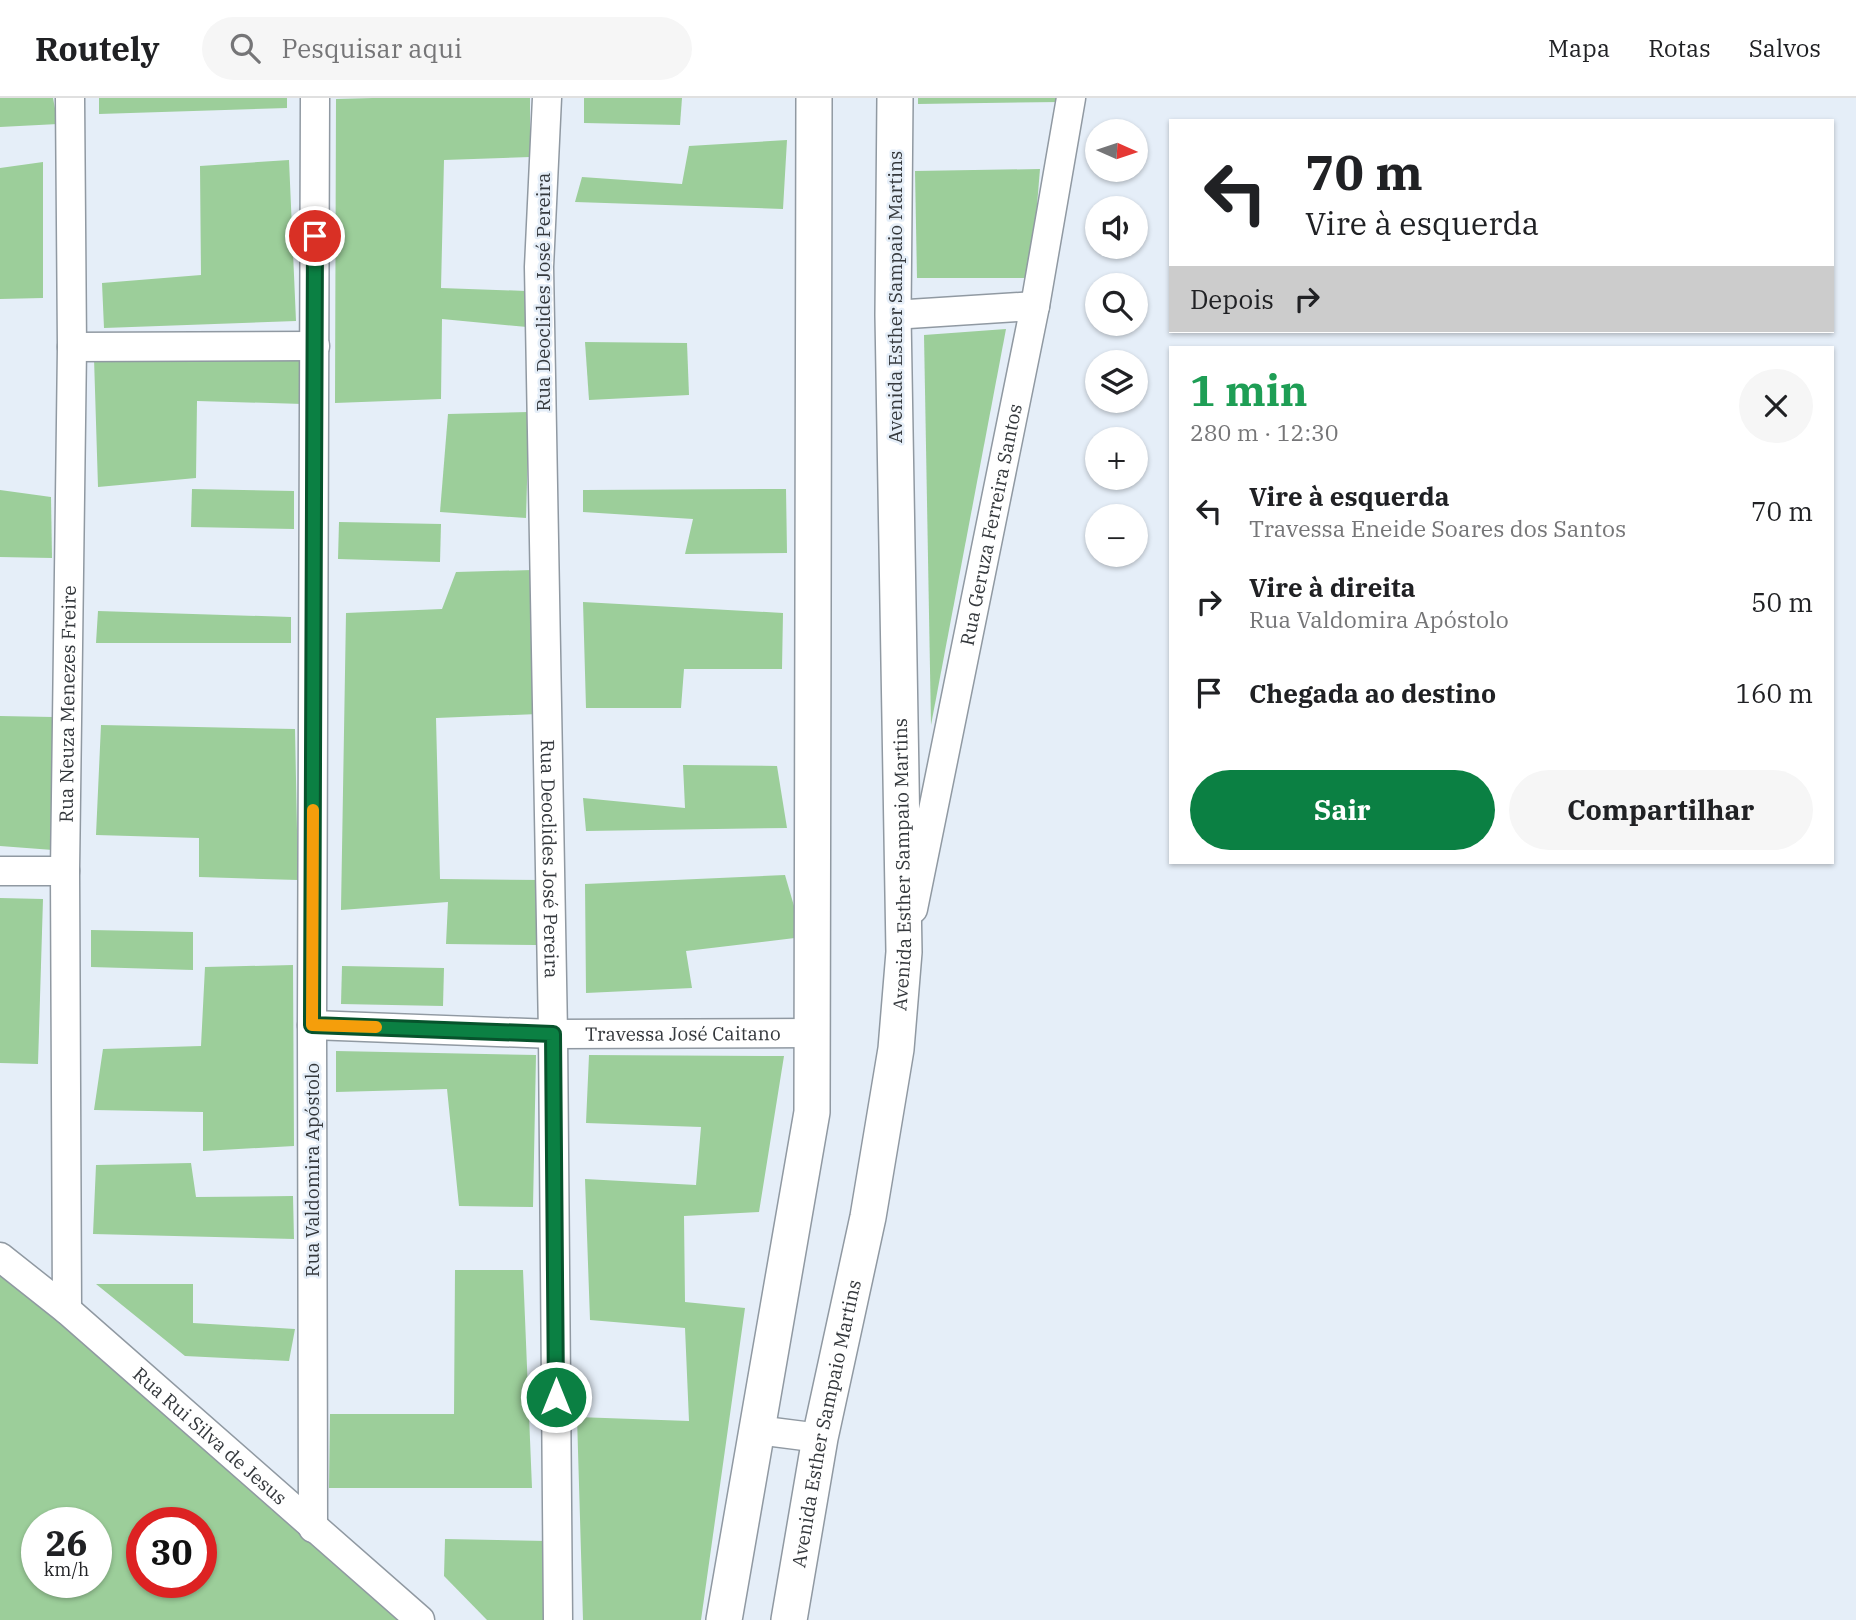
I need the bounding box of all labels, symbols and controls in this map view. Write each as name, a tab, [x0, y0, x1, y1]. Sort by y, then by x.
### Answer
search box	[202, 17, 692, 80]
text: Routely	[35, 27, 160, 70]
icon: search	[226, 29, 264, 67]
text: Pesquisar aqui	[282, 31, 462, 65]
text: Mapa	[1548, 32, 1610, 64]
text: Rotas	[1648, 32, 1711, 64]
text: Salvos	[1749, 32, 1821, 64]
north arrow	[1085, 119, 1148, 182]
map controls	[1085, 119, 1148, 567]
text: 70 m	[1305, 140, 1423, 203]
icon: left	[1190, 147, 1281, 238]
street label: Avenida Esther Sampaio Martins	[883, 151, 907, 443]
street label: Rua Deoclides José Pereira	[531, 173, 555, 411]
button: sound	[1085, 196, 1148, 259]
text: Vire à esquerda	[1305, 202, 1539, 244]
pin	[285, 206, 345, 266]
icon: arrive	[296, 217, 334, 255]
button: search	[1085, 273, 1148, 336]
icon: right	[1288, 280, 1326, 318]
text: Depois	[1190, 282, 1274, 316]
button: layers	[1085, 350, 1148, 413]
text: 1 min	[1190, 363, 1308, 418]
button: close	[1739, 369, 1813, 443]
street label: Rua Geruza Ferreira Santos	[955, 402, 1027, 648]
text: 280 m · 12:30	[1190, 417, 1339, 447]
button: +	[1085, 427, 1148, 490]
text: Vire à esquerda	[1249, 479, 1450, 513]
icon: left	[1190, 492, 1228, 530]
text: 70 m	[1751, 494, 1813, 528]
button: −	[1085, 504, 1148, 567]
text: Travessa Eneide Soares dos Santos	[1249, 513, 1626, 543]
text: Vire à direita	[1249, 570, 1416, 604]
icon: right	[1190, 583, 1228, 621]
street label: Rua Neuza Menezes Freire	[54, 585, 81, 823]
text: 50 m	[1751, 585, 1813, 619]
text: Rua Valdomira Apóstolo	[1249, 604, 1509, 634]
icon: arrive	[1190, 674, 1228, 712]
text: Chegada ao destino	[1249, 676, 1496, 710]
text: 160 m	[1735, 676, 1813, 710]
street label: Avenida Esther Sampaio Martins	[887, 718, 916, 1012]
street label: Rua Deoclides José Pereira	[536, 739, 564, 978]
button: Sair	[1190, 770, 1495, 850]
button: Compartilhar	[1509, 770, 1813, 850]
street label: Travessa José Caitano	[585, 1021, 781, 1046]
street label: Rua Valdomira Apóstolo	[300, 1063, 324, 1277]
street label: Avenida Esther Sampaio Martins	[786, 1277, 866, 1569]
position arrow	[519, 1360, 593, 1434]
street label: Rua Rui Silva de Jesus	[128, 1362, 292, 1510]
speed limit sign: 30	[126, 1507, 217, 1598]
text: 26	[45, 1520, 88, 1566]
text: km/h	[44, 1558, 89, 1581]

